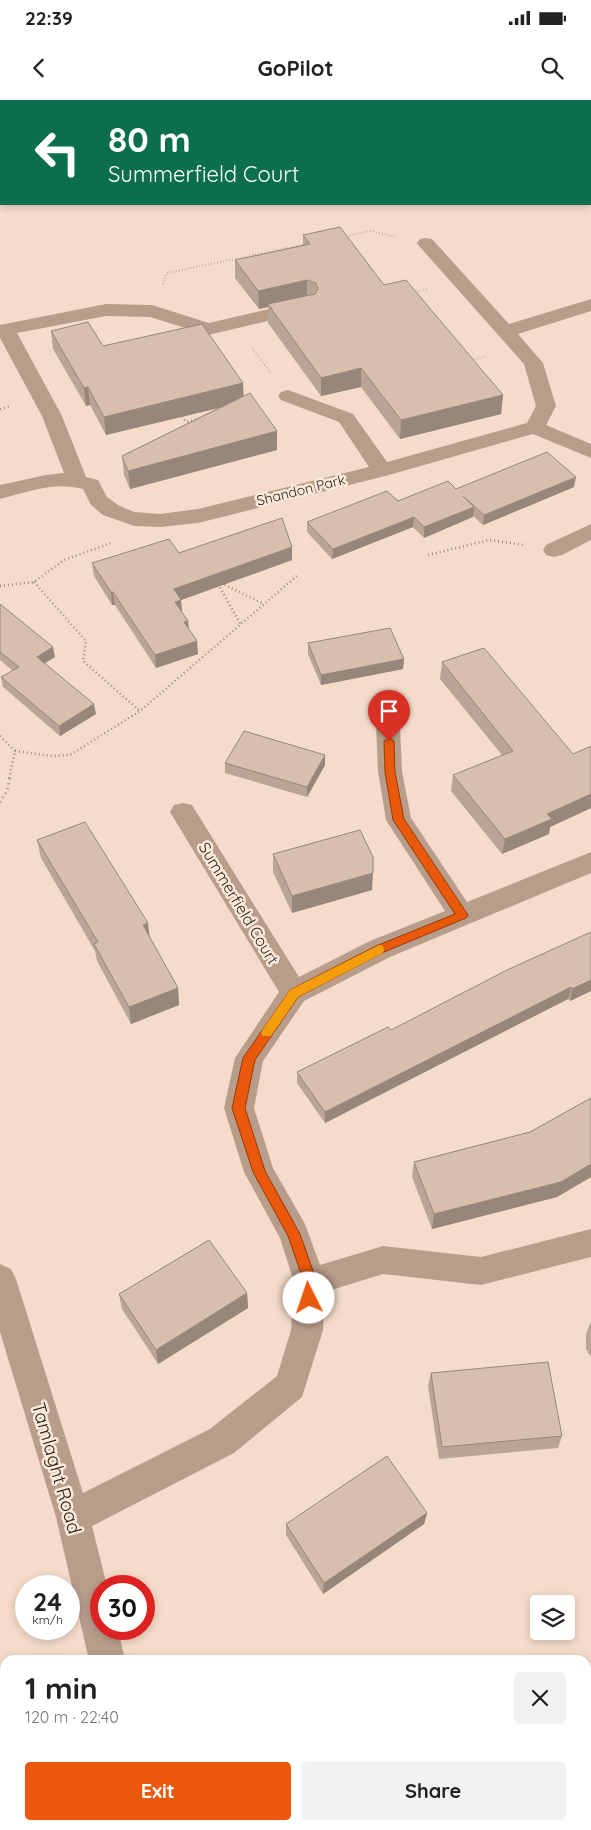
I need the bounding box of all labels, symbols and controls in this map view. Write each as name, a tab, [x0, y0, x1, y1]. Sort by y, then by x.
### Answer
text: 22:39	[25, 6, 73, 30]
icon: back	[25, 54, 53, 82]
text: GoPilot	[258, 54, 333, 82]
icon: search	[538, 54, 566, 82]
text: 80 m	[108, 117, 191, 161]
icon: left	[25, 120, 90, 185]
text: Summerfield Court	[108, 160, 299, 188]
street label: Shandon Park	[255, 470, 347, 510]
pin	[368, 690, 410, 741]
icon: arrive	[375, 697, 403, 725]
street label: Summerfield Court	[195, 838, 283, 968]
position arrow	[282, 1271, 334, 1323]
street label: Tamlaght Road	[27, 1399, 87, 1537]
speed limit sign: 30	[90, 1575, 155, 1640]
text: 24	[33, 1586, 62, 1617]
map controls	[530, 1595, 575, 1640]
button: layers	[530, 1595, 575, 1640]
text: km/h	[32, 1612, 63, 1627]
text: 1 min	[25, 1669, 98, 1707]
button: close	[514, 1672, 566, 1724]
text: 120 m · 22:40	[25, 1707, 119, 1727]
button: Exit	[25, 1762, 291, 1820]
button: Share	[301, 1762, 566, 1820]

